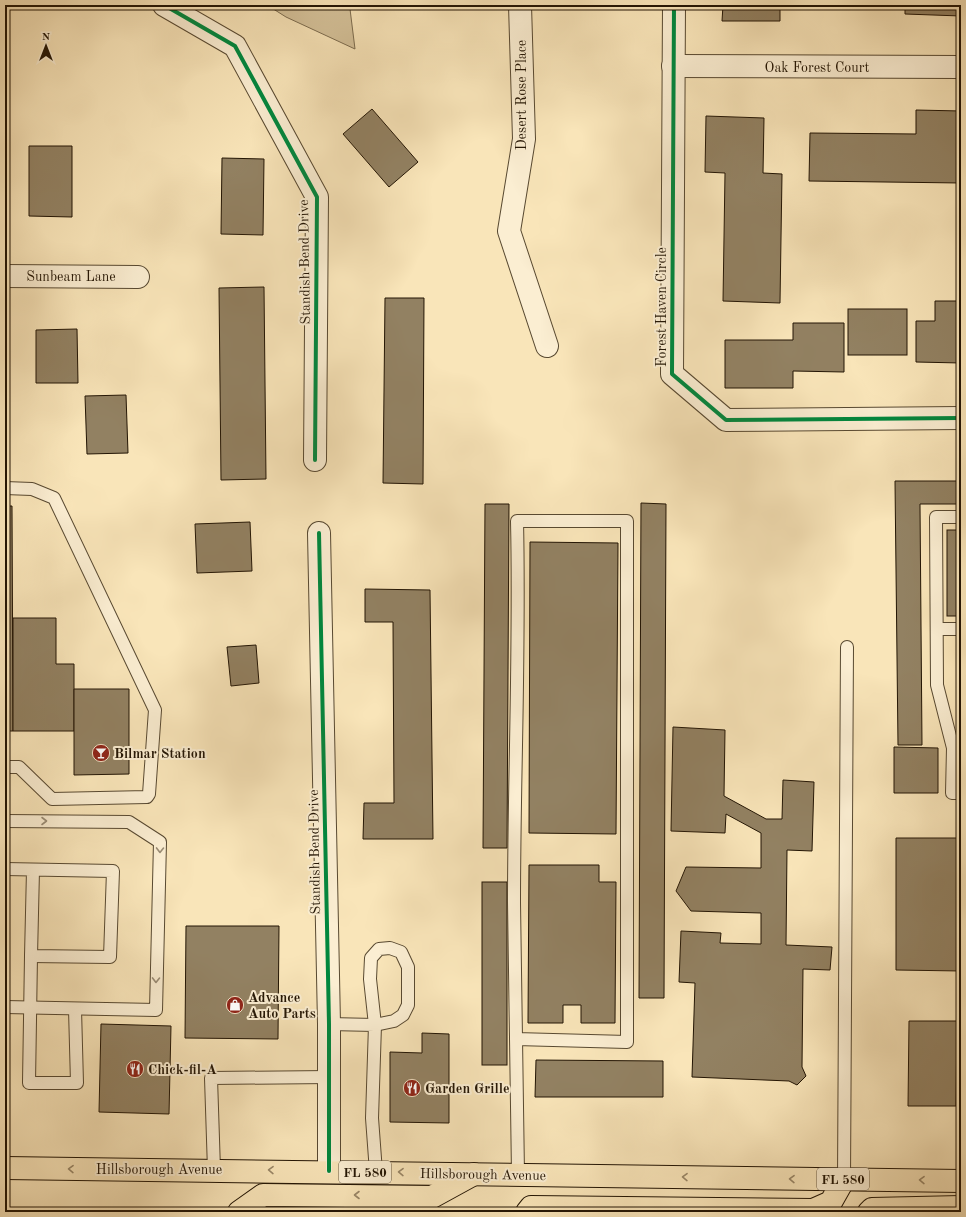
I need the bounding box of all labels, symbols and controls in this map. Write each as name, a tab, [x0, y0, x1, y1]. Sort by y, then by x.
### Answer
north arrow	[26, 26, 66, 66]
text: N	[42, 32, 51, 43]
street label: Desert Rose Place	[515, 40, 529, 150]
street label: Oak Forest Court	[765, 61, 870, 75]
street label: Standish Bend Drive	[297, 199, 313, 325]
street label: Forest Haven Circle	[655, 247, 669, 367]
street label: Sunbeam Lane	[26, 270, 116, 284]
bar icon: Bilmar Station	[91, 743, 111, 763]
place label: Bilmar Station	[114, 747, 206, 761]
street label: Standish Bend Drive	[307, 789, 323, 915]
one-way arrow	[41, 817, 47, 825]
one-way arrow	[156, 847, 164, 853]
one-way arrow	[152, 977, 161, 983]
place label: Advance Auto Parts	[248, 991, 316, 1021]
shop icon: Advance Auto Parts	[225, 995, 245, 1015]
restaurant icon: Chick-fil-A	[125, 1059, 145, 1079]
place label: Chick-fil-A	[148, 1063, 217, 1077]
restaurant icon: Garden Grille	[402, 1078, 422, 1098]
place label: Garden Grille	[425, 1082, 510, 1096]
road number: FL 580	[339, 1161, 391, 1183]
street label: Hillsborough Avenue	[96, 1163, 222, 1177]
one-way arrow	[68, 1165, 74, 1173]
one-way arrow	[268, 1166, 274, 1175]
street label: Hillsborough Avenue	[420, 1167, 546, 1183]
one-way arrow	[398, 1168, 404, 1176]
road number: FL 580	[817, 1168, 869, 1190]
one-way arrow	[682, 1173, 688, 1181]
one-way arrow	[789, 1174, 795, 1183]
one-way arrow	[919, 1176, 925, 1185]
one-way arrow	[354, 1191, 360, 1199]

